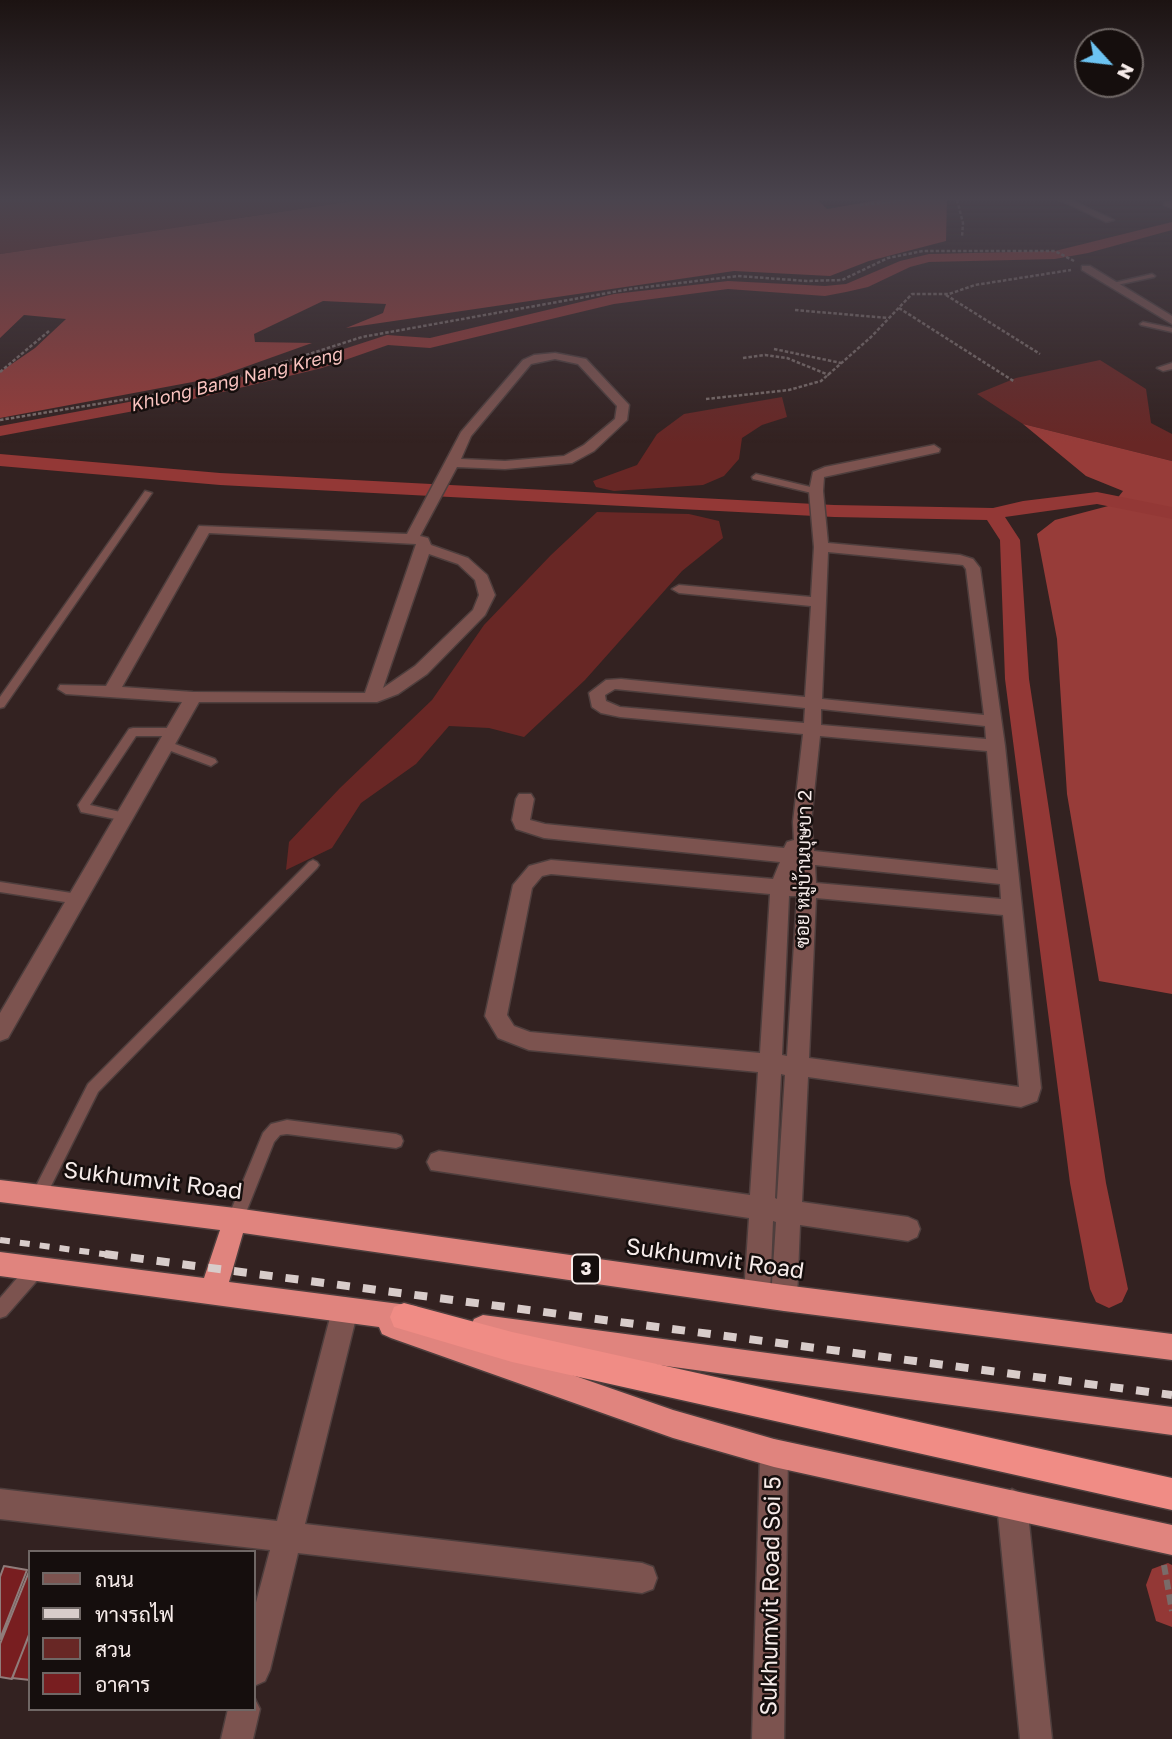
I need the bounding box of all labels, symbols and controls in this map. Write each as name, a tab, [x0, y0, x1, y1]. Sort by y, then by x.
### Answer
north arrow	[1074, 28, 1144, 98]
text: N	[1113, 60, 1140, 84]
water label: Khlong Bang Nang Kreng	[128, 343, 344, 417]
street label: ซอย หมู่บ้านบุษบา 2	[791, 790, 817, 948]
street label: Sukhumvit Road	[62, 1156, 244, 1206]
street label: Sukhumvit Road	[624, 1233, 806, 1285]
road number: 3	[572, 1254, 600, 1284]
street label: Sukhumvit Road Soi 5	[755, 1476, 787, 1716]
legend	[28, 1550, 256, 1711]
text: ถนน	[95, 1566, 134, 1592]
text: ทางรถไฟ	[95, 1601, 174, 1627]
text: สวน	[95, 1636, 131, 1662]
text: อาคาร	[95, 1671, 151, 1697]

